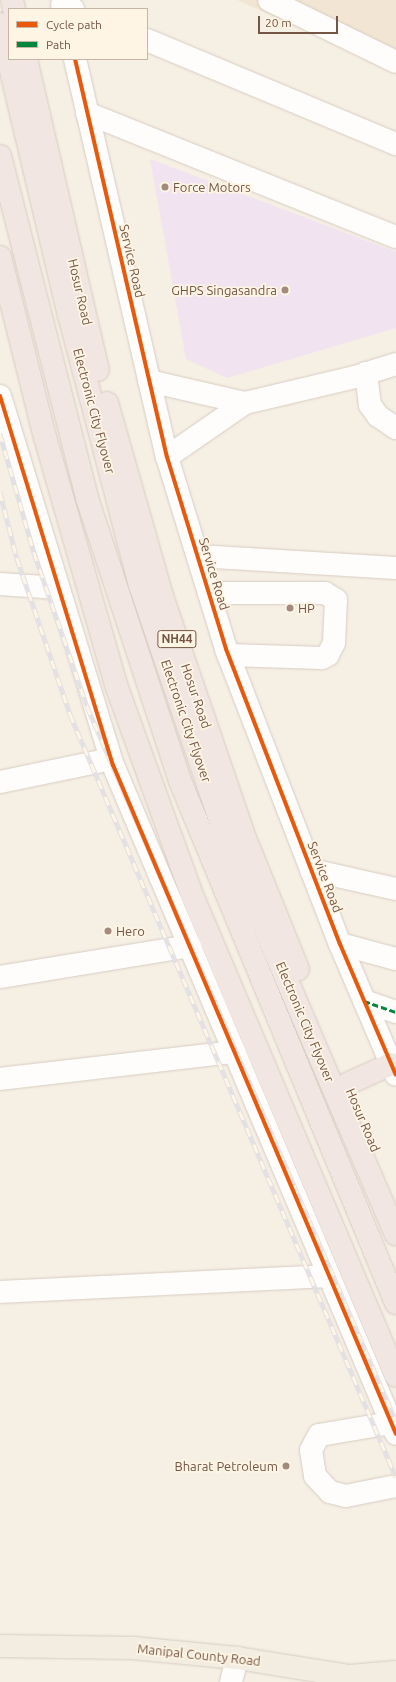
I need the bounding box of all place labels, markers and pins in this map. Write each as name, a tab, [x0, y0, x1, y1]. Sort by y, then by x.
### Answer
place label: Force Motors	[173, 179, 251, 195]
marker: Force Motors	[160, 182, 170, 192]
place label: GHPS Singasandra	[171, 282, 277, 298]
marker: GHPS Singasandra	[280, 285, 290, 295]
place label: HP	[298, 600, 315, 616]
marker: HP	[285, 603, 295, 613]
place label: Hero	[116, 923, 145, 939]
marker: Hero	[103, 926, 113, 936]
place label: Bharat Petroleum	[174, 1458, 278, 1474]
marker: Bharat Petroleum	[281, 1461, 291, 1471]

